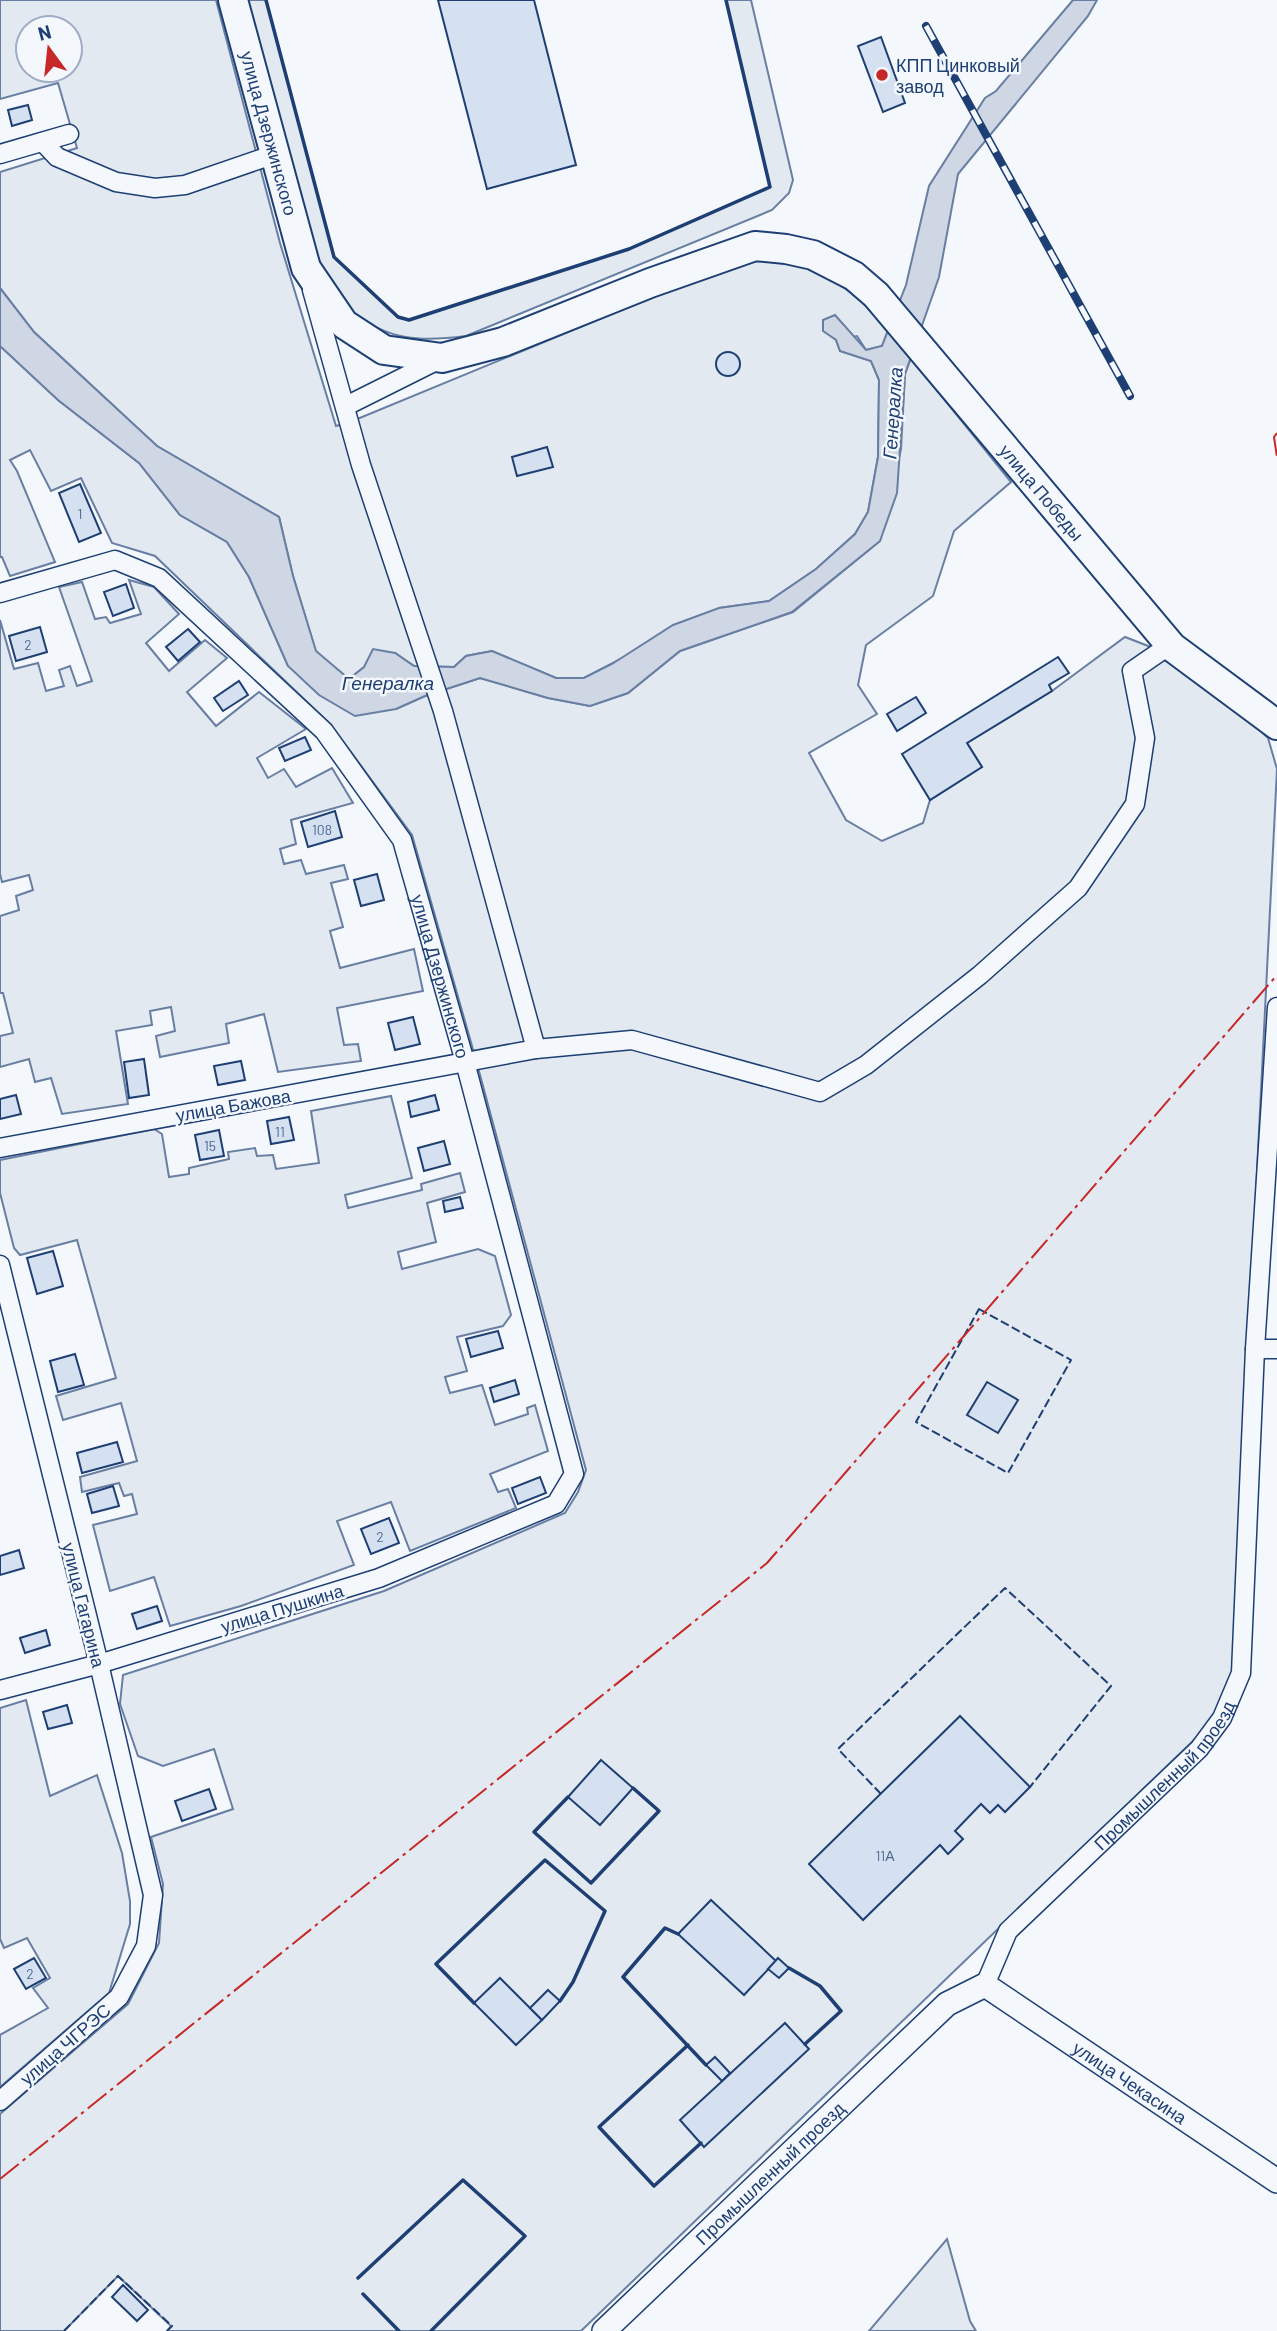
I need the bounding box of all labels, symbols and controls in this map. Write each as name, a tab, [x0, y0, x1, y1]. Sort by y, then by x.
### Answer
north arrow	[14, 14, 84, 84]
text: N	[35, 19, 54, 45]
street label: улица Дзержинского	[236, 49, 302, 218]
place label: КПП Цинковый завод	[896, 54, 1020, 97]
marker: КПП Цинковый завод	[874, 67, 890, 83]
water label: Генералка	[877, 366, 907, 460]
street label: улица Победы	[995, 439, 1089, 545]
house number: 1	[78, 505, 82, 522]
house number: 2	[24, 636, 32, 653]
water label: Генералка	[342, 671, 434, 694]
house number: 108	[312, 821, 332, 838]
street label: улица Дзержинского	[407, 892, 474, 1061]
street label: улица Бажова	[174, 1084, 293, 1126]
house number: 11	[275, 1123, 285, 1140]
house number: 15	[204, 1137, 216, 1154]
house number: 2	[376, 1528, 384, 1545]
street label: улица Гагарина	[58, 1540, 110, 1671]
street label: улица Пушкина	[218, 1579, 347, 1637]
street label: Промышленный проезд	[1089, 1697, 1239, 1854]
house number: 11А	[875, 1847, 895, 1864]
house number: 2	[26, 1965, 34, 1982]
street label: улица ЧГРЭС	[15, 1999, 115, 2089]
street label: улица Чекасина	[1069, 2036, 1192, 2129]
street label: Промышленный проезд	[691, 2097, 849, 2249]

